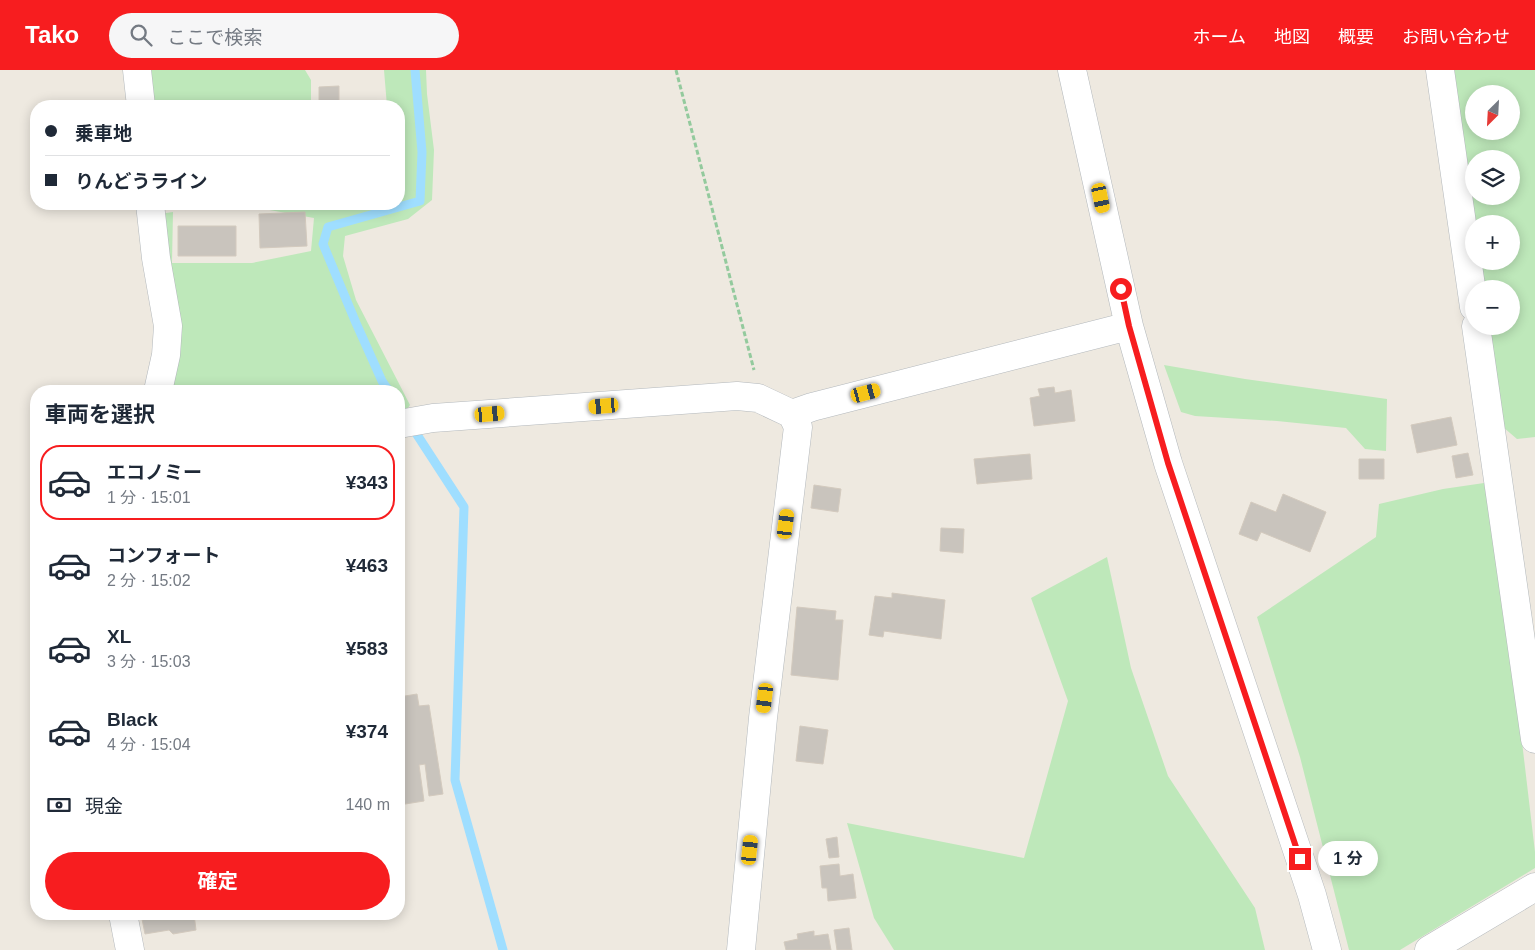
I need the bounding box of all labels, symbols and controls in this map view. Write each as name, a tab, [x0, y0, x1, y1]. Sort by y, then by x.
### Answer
search box	[109, 13, 459, 58]
text: Tako	[25, 21, 79, 48]
icon: search	[127, 21, 155, 49]
text: ここで検索	[167, 27, 262, 48]
text: ホーム	[1193, 27, 1246, 47]
text: 地図	[1274, 27, 1310, 47]
text: 概要	[1338, 27, 1374, 47]
text: お問い合わせ	[1402, 27, 1510, 47]
north arrow	[1465, 85, 1520, 140]
map controls	[1465, 85, 1520, 335]
text: 乗車地	[75, 123, 132, 144]
button: layers	[1465, 150, 1520, 205]
text: りんどうライン	[75, 171, 207, 192]
car	[1090, 182, 1111, 214]
button: +	[1465, 215, 1520, 270]
route start	[1110, 278, 1132, 300]
button: −	[1465, 280, 1520, 335]
car	[849, 382, 882, 404]
car	[588, 397, 619, 415]
text: 車両を選択	[45, 402, 155, 427]
car	[474, 405, 505, 423]
icon: car	[47, 460, 92, 505]
text: エコノミー	[107, 462, 202, 483]
text: ¥343	[346, 472, 388, 493]
text: 1 分 · 15:01	[107, 489, 191, 506]
car	[776, 508, 795, 540]
icon: car	[47, 543, 92, 588]
text: コンフォート	[107, 545, 220, 566]
text: ¥463	[346, 555, 388, 576]
text: 2 分 · 15:02	[107, 572, 191, 589]
icon: car	[47, 626, 92, 671]
text: XL	[107, 626, 131, 647]
text: ¥583	[346, 638, 388, 659]
text: 3 分 · 15:03	[107, 653, 191, 670]
car	[755, 682, 774, 714]
icon: car	[47, 709, 92, 754]
text: Black	[107, 709, 158, 730]
text: ¥374	[346, 721, 388, 742]
text: 4 分 · 15:04	[107, 736, 191, 753]
icon: cash	[45, 791, 73, 819]
text: 現金	[85, 796, 123, 817]
text: 140 m	[346, 796, 390, 813]
car	[740, 834, 759, 866]
callout: 1 分	[1318, 842, 1378, 876]
route end	[1289, 848, 1311, 870]
text: 1 分	[1333, 850, 1363, 867]
button: 確定	[45, 852, 390, 910]

